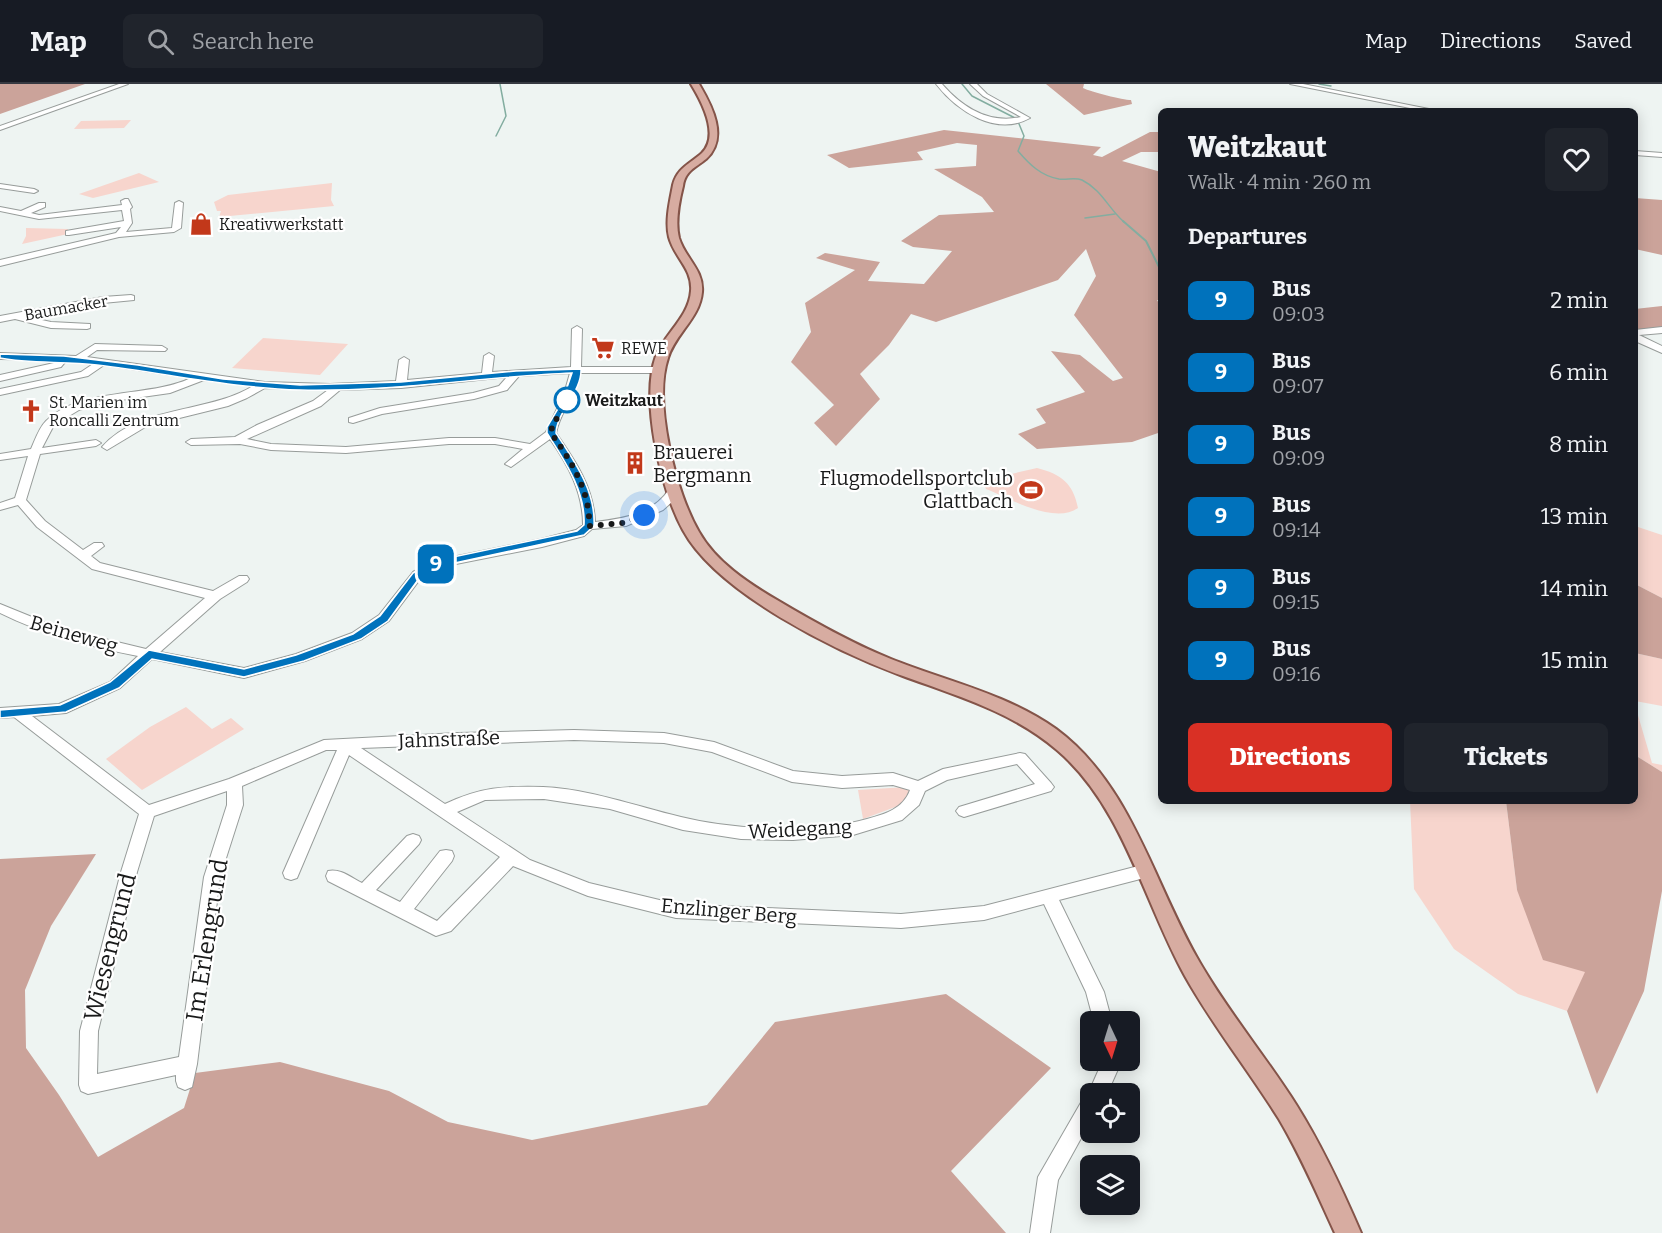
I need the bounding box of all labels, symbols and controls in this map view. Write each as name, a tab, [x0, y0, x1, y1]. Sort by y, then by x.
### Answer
search box	[123, 14, 543, 68]
text: Map	[30, 25, 87, 58]
icon: search	[144, 25, 177, 58]
text: Search here	[192, 28, 314, 55]
text: Map	[1365, 28, 1407, 54]
text: Directions	[1440, 28, 1541, 54]
text: Saved	[1574, 28, 1632, 54]
button: heart	[1545, 128, 1608, 191]
text: Weitzkaut	[1188, 131, 1327, 164]
text: Walk · 4 min · 260 m	[1188, 170, 1371, 194]
shop icon: Kreativwerkstatt	[188, 211, 214, 237]
place label: Kreativwerkstatt	[219, 215, 344, 234]
text: Departures	[1188, 223, 1307, 250]
text: Bus	[1272, 275, 1311, 302]
text: 9	[1215, 287, 1227, 313]
text: 2 min	[1550, 287, 1608, 314]
street label: Baumacker	[23, 291, 109, 325]
text: 09:03	[1272, 302, 1325, 326]
supermarket icon: REWE	[590, 335, 616, 361]
place label: REWE	[621, 339, 667, 358]
text: Bus	[1272, 347, 1311, 374]
text: 9	[1215, 359, 1227, 385]
text: 6 min	[1549, 359, 1608, 386]
text: 09:07	[1272, 374, 1324, 398]
marker: Weitzkaut	[554, 387, 580, 413]
place label: Weitzkaut	[585, 391, 664, 410]
place label: St. Marien im Roncalli Zentrum	[49, 393, 179, 430]
church icon: St. Marien im Roncalli Zentrum	[18, 398, 44, 424]
text: Bus	[1272, 419, 1311, 446]
text: 9	[1215, 431, 1227, 457]
text: 8 min	[1549, 431, 1608, 458]
place label: Brauerei Bergmann	[653, 440, 752, 487]
text: 09:09	[1272, 446, 1325, 470]
building icon: Brauerei Bergmann	[622, 450, 648, 476]
place label: Flugmodellsportclub Glattbach	[820, 466, 1014, 513]
sports icon: Flugmodellsportclub Glattbach	[1018, 477, 1044, 503]
text: Bus	[1272, 491, 1311, 518]
your location	[629, 500, 659, 530]
text: 9	[1215, 503, 1227, 529]
text: 13 min	[1541, 503, 1608, 530]
text: 09:14	[1272, 518, 1321, 542]
line badge: 9	[416, 544, 456, 584]
text: 9	[430, 551, 442, 577]
text: Bus	[1272, 563, 1311, 590]
text: 9	[1215, 575, 1227, 601]
text: 14 min	[1540, 575, 1608, 602]
text: 09:15	[1272, 590, 1320, 614]
street label: Beineweg	[27, 610, 121, 658]
text: Bus	[1272, 635, 1311, 662]
text: 9	[1215, 647, 1227, 673]
text: 15 min	[1541, 647, 1608, 674]
text: 09:16	[1272, 662, 1321, 686]
button: Directions	[1188, 723, 1392, 792]
button: Tickets	[1404, 723, 1608, 792]
street label: Jahnstraße	[397, 725, 500, 753]
street label: Weidegang	[747, 814, 853, 844]
street label: Im Erlengrund	[180, 857, 234, 1023]
street label: Wiesengrund	[78, 870, 142, 1024]
street label: Enzlinger Berg	[660, 893, 798, 929]
north arrow	[1080, 1011, 1140, 1071]
map controls	[1080, 1011, 1140, 1215]
button: locate	[1080, 1083, 1140, 1143]
button: layers	[1080, 1155, 1140, 1215]

